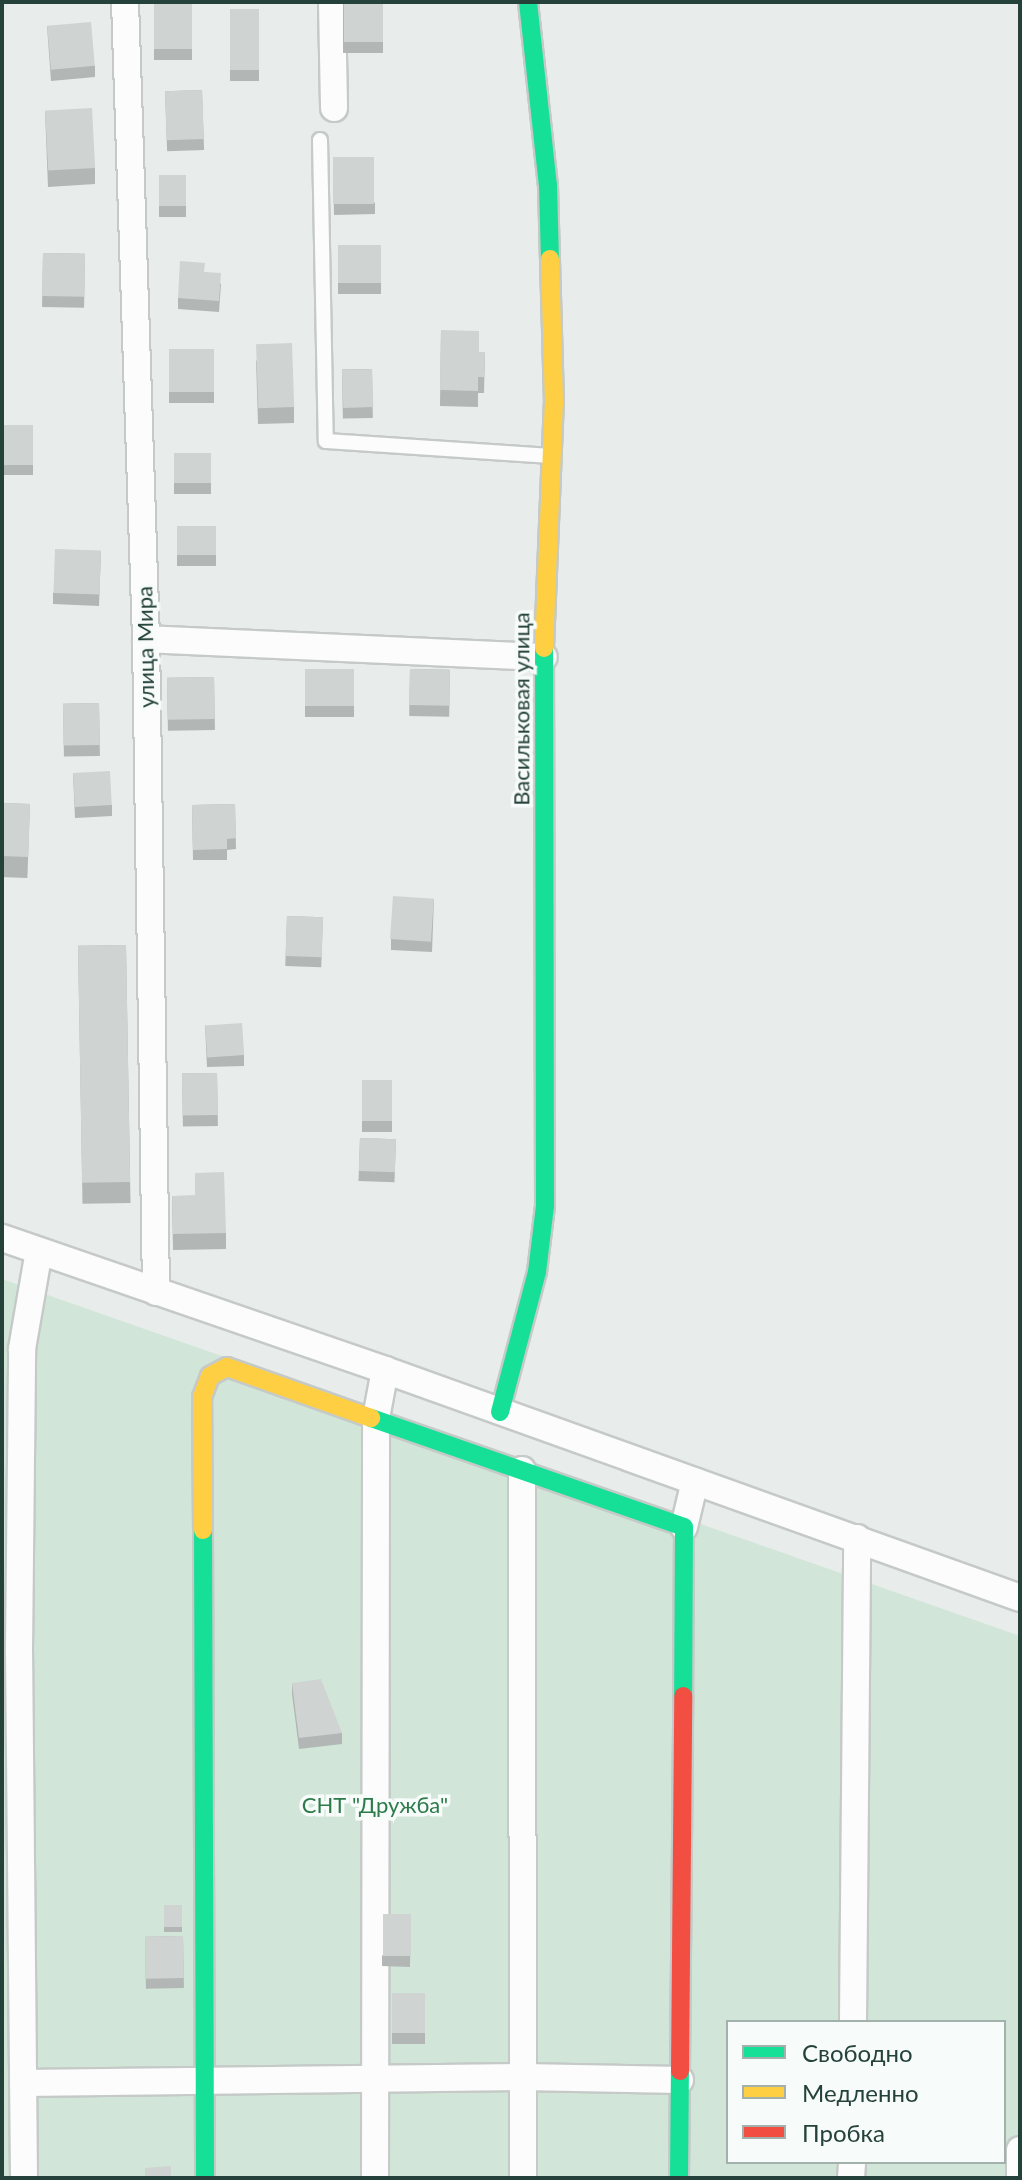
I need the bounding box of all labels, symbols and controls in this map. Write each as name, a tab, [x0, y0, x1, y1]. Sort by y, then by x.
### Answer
street label: улица Мира	[131, 586, 159, 708]
street label: Васильковая улица	[508, 612, 534, 806]
park label: СНТ "Дружба"	[302, 1792, 448, 1818]
legend	[726, 2020, 1006, 2164]
text: Свободно	[802, 2038, 913, 2067]
text: Медленно	[802, 2078, 919, 2107]
text: Пробка	[802, 2118, 885, 2147]

